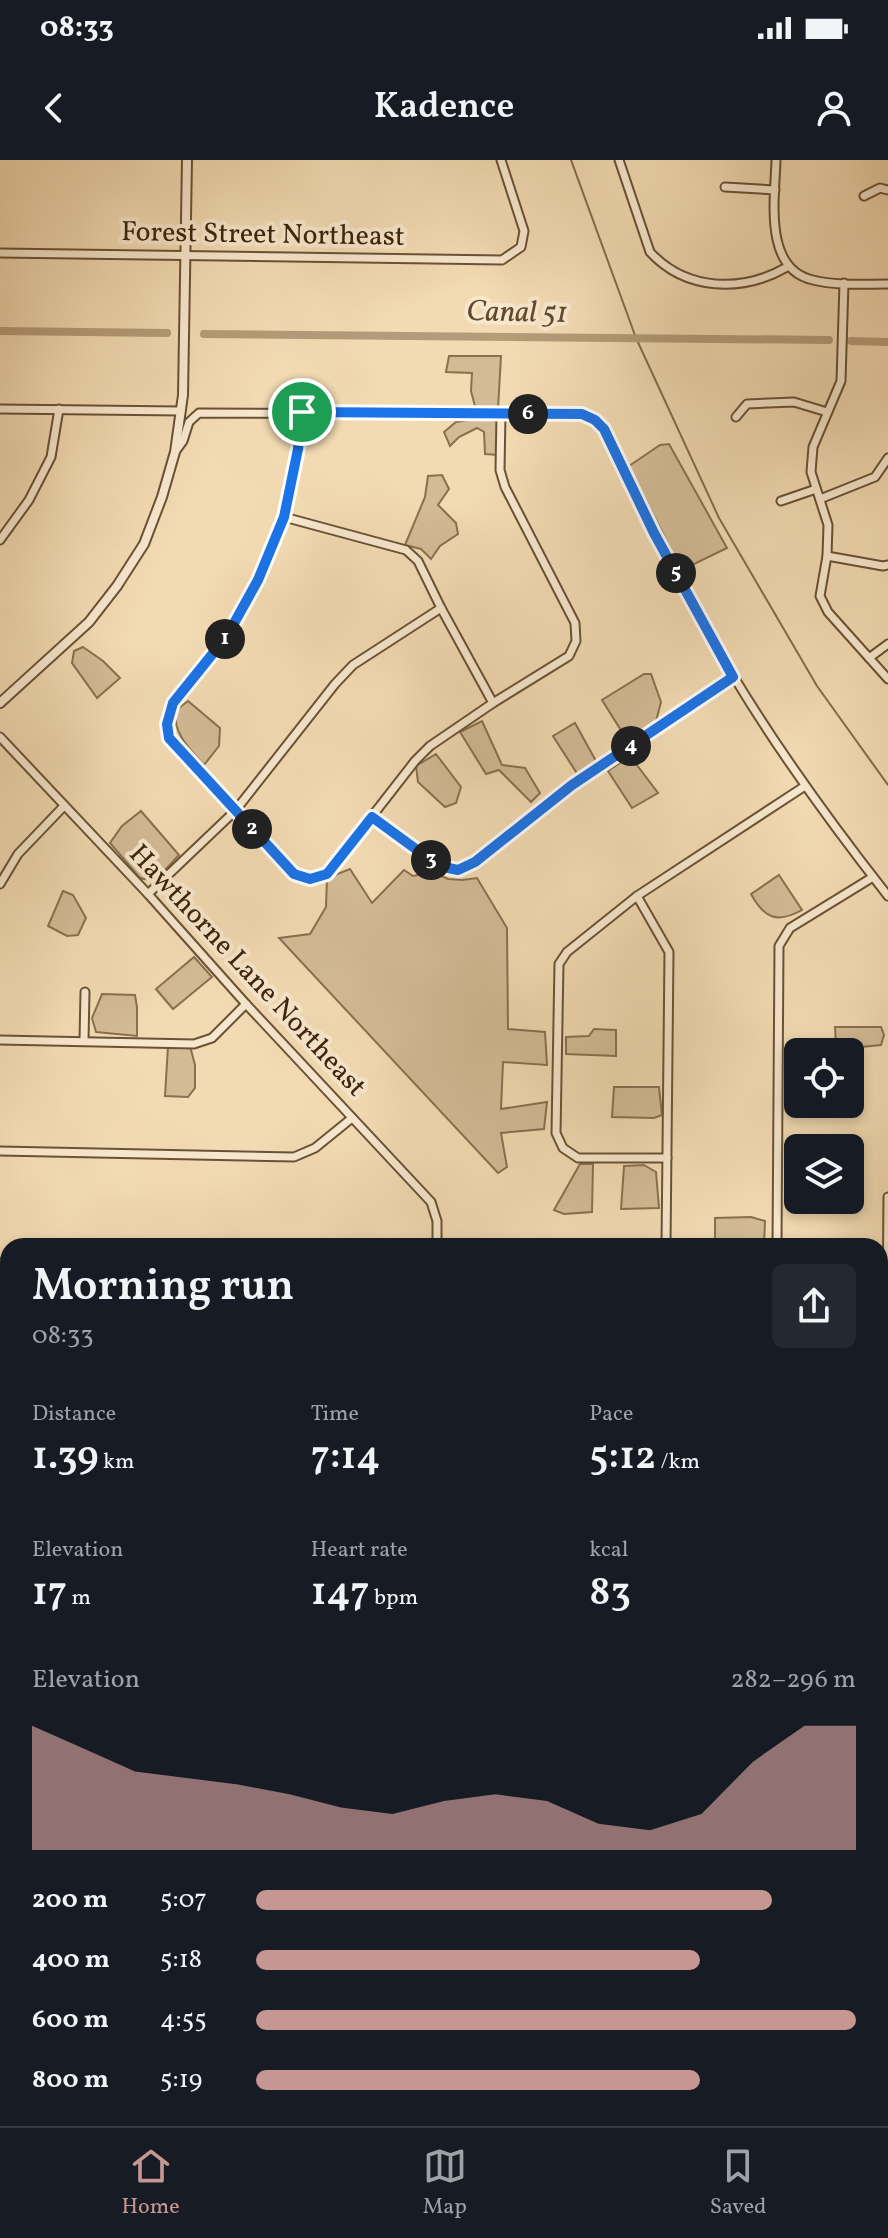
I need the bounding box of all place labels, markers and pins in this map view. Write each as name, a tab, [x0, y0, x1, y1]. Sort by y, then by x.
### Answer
pin	[268, 378, 336, 446]
pin: 6	[508, 394, 548, 434]
pin: 5	[656, 553, 696, 593]
pin: 1	[205, 619, 245, 659]
pin: 4	[611, 726, 651, 766]
pin: 2	[232, 809, 272, 849]
pin: 3	[411, 840, 451, 880]

